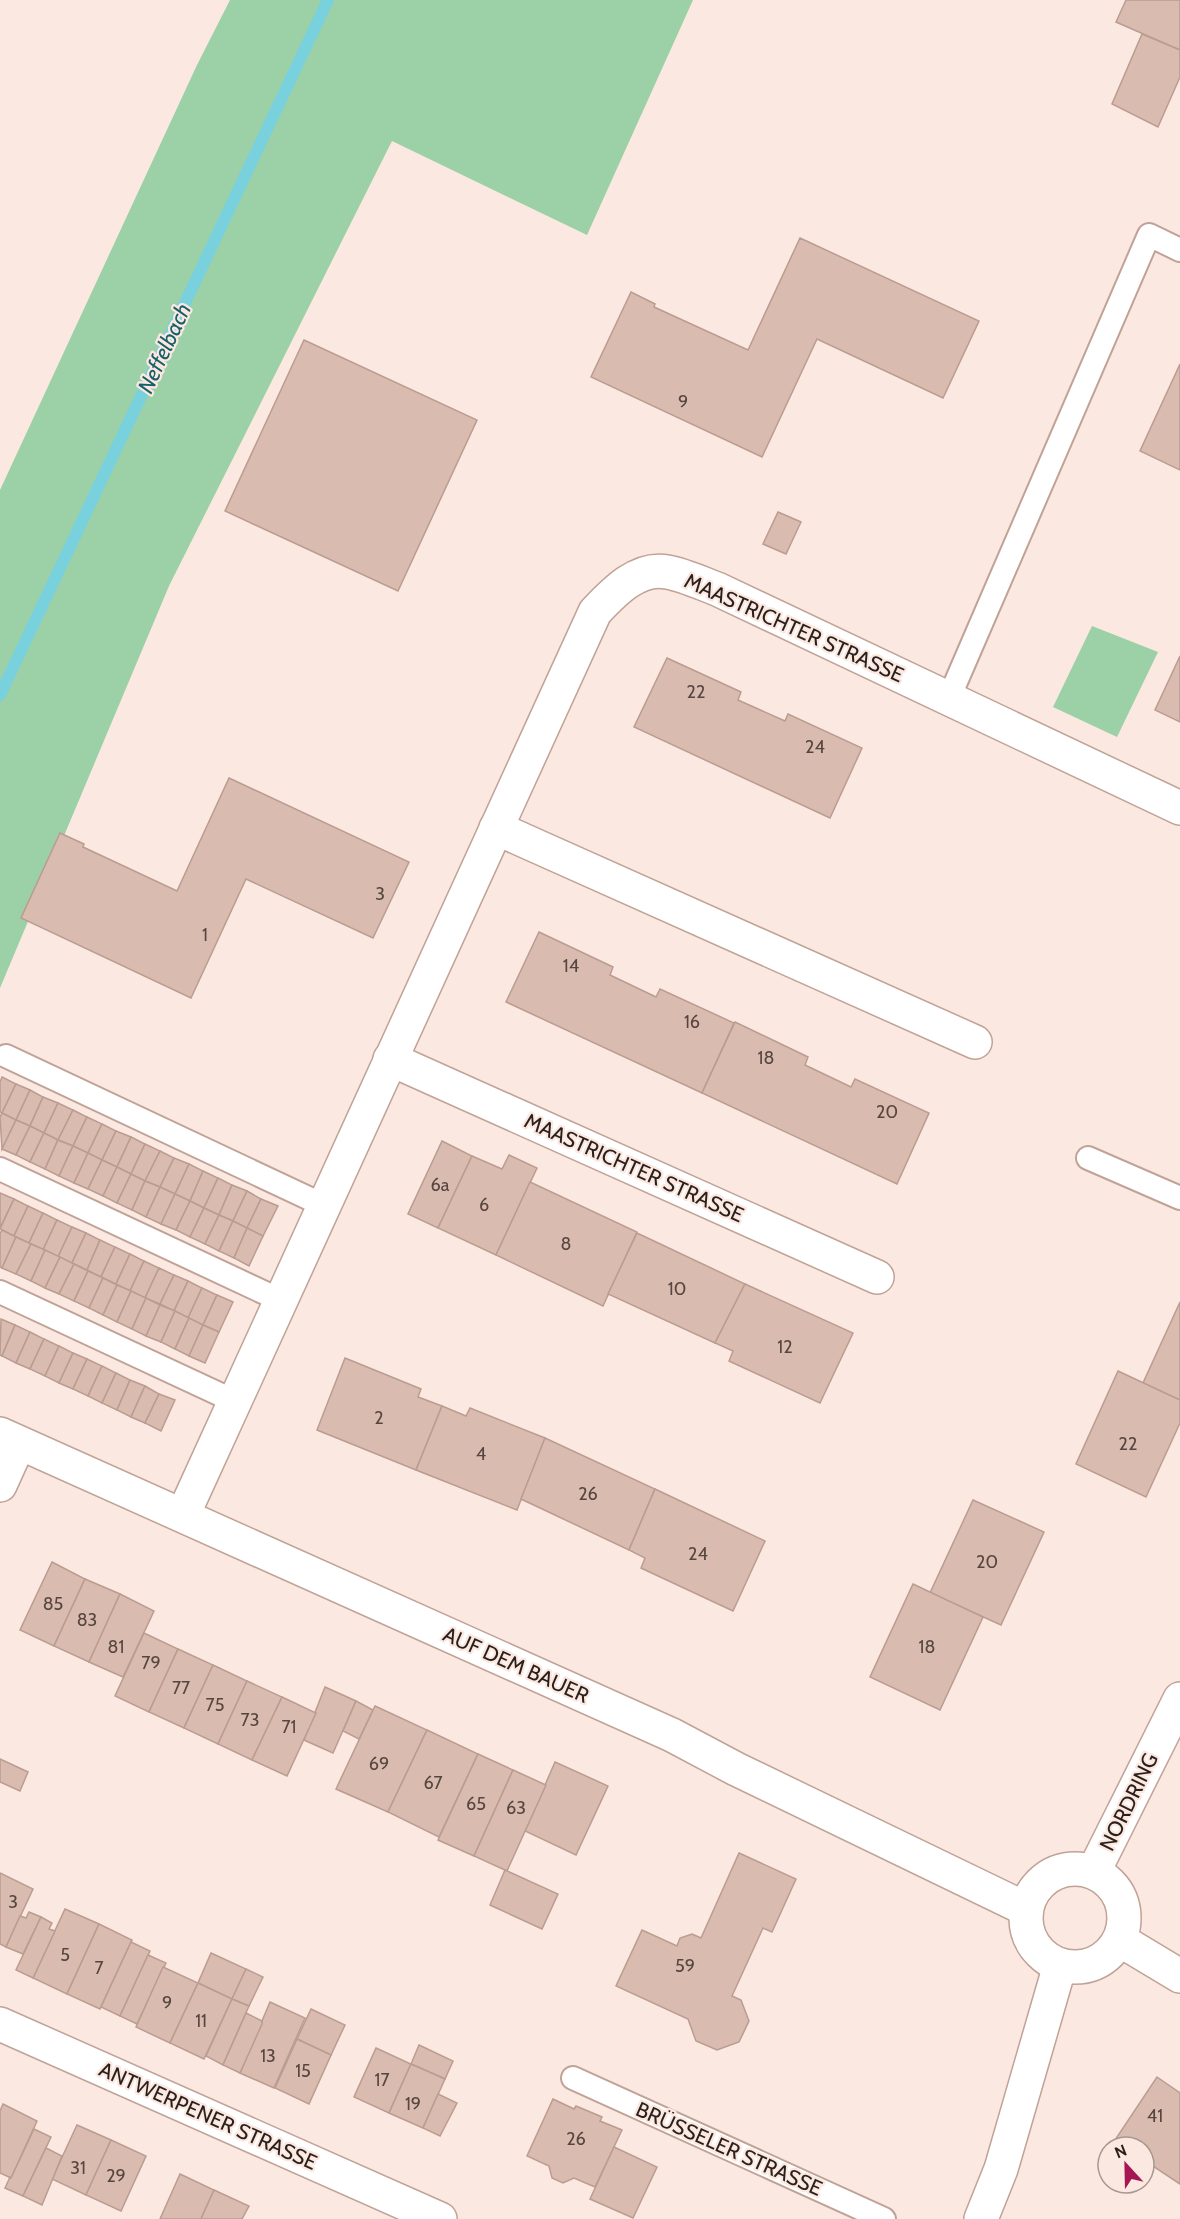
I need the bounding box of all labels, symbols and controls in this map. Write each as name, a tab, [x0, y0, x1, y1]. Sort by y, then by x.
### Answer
water label: Neffelbach	[132, 299, 197, 397]
house number: 9	[678, 391, 688, 413]
street label: MAASTRICHTER STRASSE	[681, 568, 908, 687]
house number: 22	[687, 681, 705, 703]
house number: 24	[805, 736, 825, 758]
house number: 3	[375, 883, 385, 905]
house number: 1	[202, 924, 208, 946]
house number: 14	[563, 955, 579, 977]
house number: 16	[684, 1011, 700, 1033]
house number: 18	[758, 1047, 774, 1069]
house number: 20	[876, 1101, 898, 1123]
street label: MAASTRICHTER STRASSE	[521, 1108, 748, 1227]
house number: 6a	[431, 1174, 450, 1196]
house number: 6	[479, 1194, 489, 1216]
house number: 8	[561, 1233, 571, 1255]
house number: 10	[668, 1278, 686, 1300]
house number: 12	[777, 1336, 793, 1358]
house number: 2	[374, 1407, 384, 1429]
house number: 22	[1119, 1433, 1137, 1455]
house number: 4	[476, 1443, 486, 1465]
house number: 26	[578, 1483, 598, 1505]
house number: 24	[688, 1543, 708, 1565]
house number: 20	[976, 1551, 998, 1573]
house number: 85	[43, 1593, 63, 1615]
house number: 83	[77, 1609, 97, 1631]
street label: AUF DEM BAUER	[439, 1621, 593, 1708]
house number: 81	[108, 1636, 124, 1658]
house number: 18	[919, 1636, 935, 1658]
house number: 79	[141, 1652, 161, 1674]
house number: 77	[172, 1677, 190, 1699]
house number: 75	[206, 1694, 224, 1716]
house number: 73	[241, 1709, 259, 1731]
house number: 71	[282, 1716, 296, 1738]
street label: NORDRING	[1094, 1749, 1163, 1855]
house number: 69	[369, 1753, 389, 1775]
house number: 67	[423, 1772, 443, 1794]
house number: 65	[466, 1793, 486, 1815]
house number: 63	[506, 1797, 526, 1819]
house number: 3	[8, 1891, 18, 1913]
house number: 5	[60, 1944, 70, 1966]
house number: 59	[675, 1955, 695, 1977]
house number: 7	[94, 1957, 104, 1979]
house number: 9	[162, 1992, 172, 2014]
house number: 11	[195, 2010, 207, 2032]
house number: 13	[260, 2045, 276, 2067]
street label: ANTWERPENER STRASSE	[95, 2056, 321, 2175]
house number: 15	[295, 2060, 311, 2082]
house number: 17	[375, 2069, 389, 2091]
house number: 19	[405, 2093, 421, 2115]
street label: BRÜSSELER STRASSE	[632, 2096, 826, 2201]
house number: 41	[1147, 2105, 1163, 2127]
house number: 26	[566, 2128, 586, 2150]
north arrow	[1096, 2135, 1156, 2195]
text: N	[1112, 2141, 1129, 2162]
house number: 31	[70, 2157, 86, 2179]
house number: 29	[106, 2165, 126, 2187]

